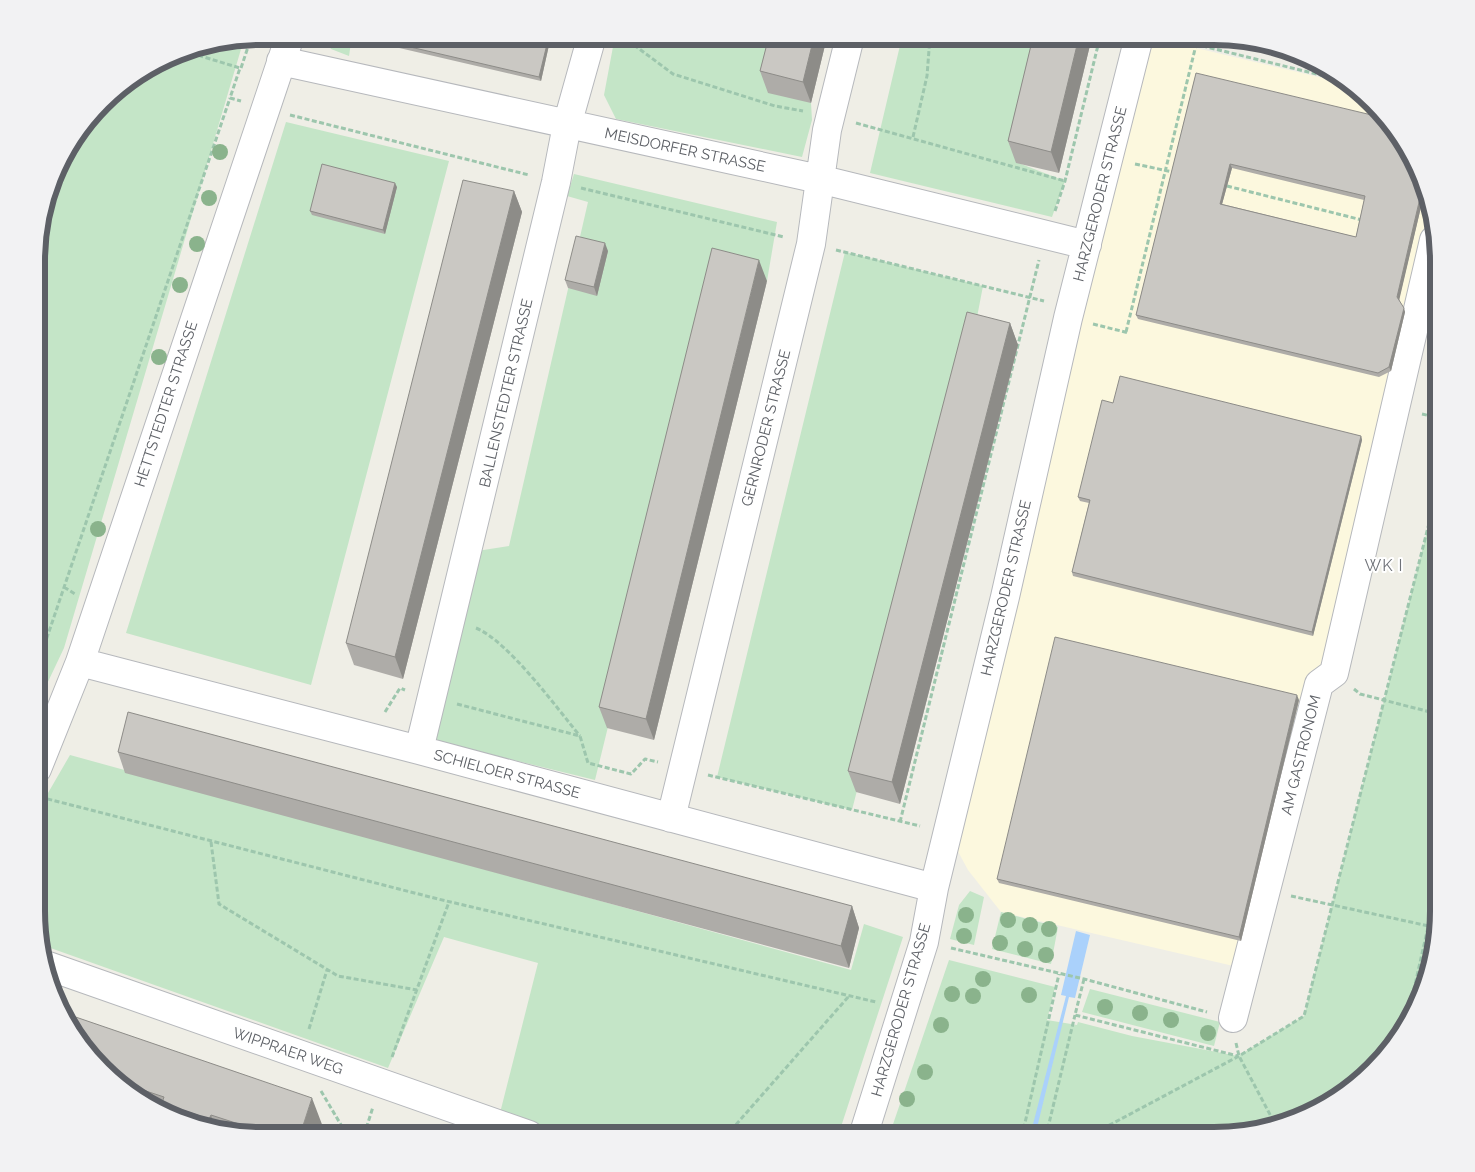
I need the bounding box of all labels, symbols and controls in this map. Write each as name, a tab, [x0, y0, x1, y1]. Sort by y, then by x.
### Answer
street label: HARZGERODER STRASSE	[1070, 105, 1130, 283]
street label: MEISDORFER STRASSE	[603, 124, 767, 176]
street label: BALLENSTEDTER STRASSE	[476, 297, 536, 489]
street label: HETTSTEDTER STRASSE	[131, 319, 201, 489]
street label: GERNRODER STRASSE	[738, 348, 794, 508]
street label: HARZGERODER STRASSE	[977, 498, 1035, 678]
district label: WK I	[1365, 556, 1403, 575]
street label: AM GASTRONOM	[1277, 693, 1325, 817]
street label: SCHIELOER STRASSE	[432, 746, 582, 802]
street label: HARZGERODER STRASSE	[868, 921, 934, 1099]
street label: WIPPRAER WEG	[230, 1024, 346, 1078]

